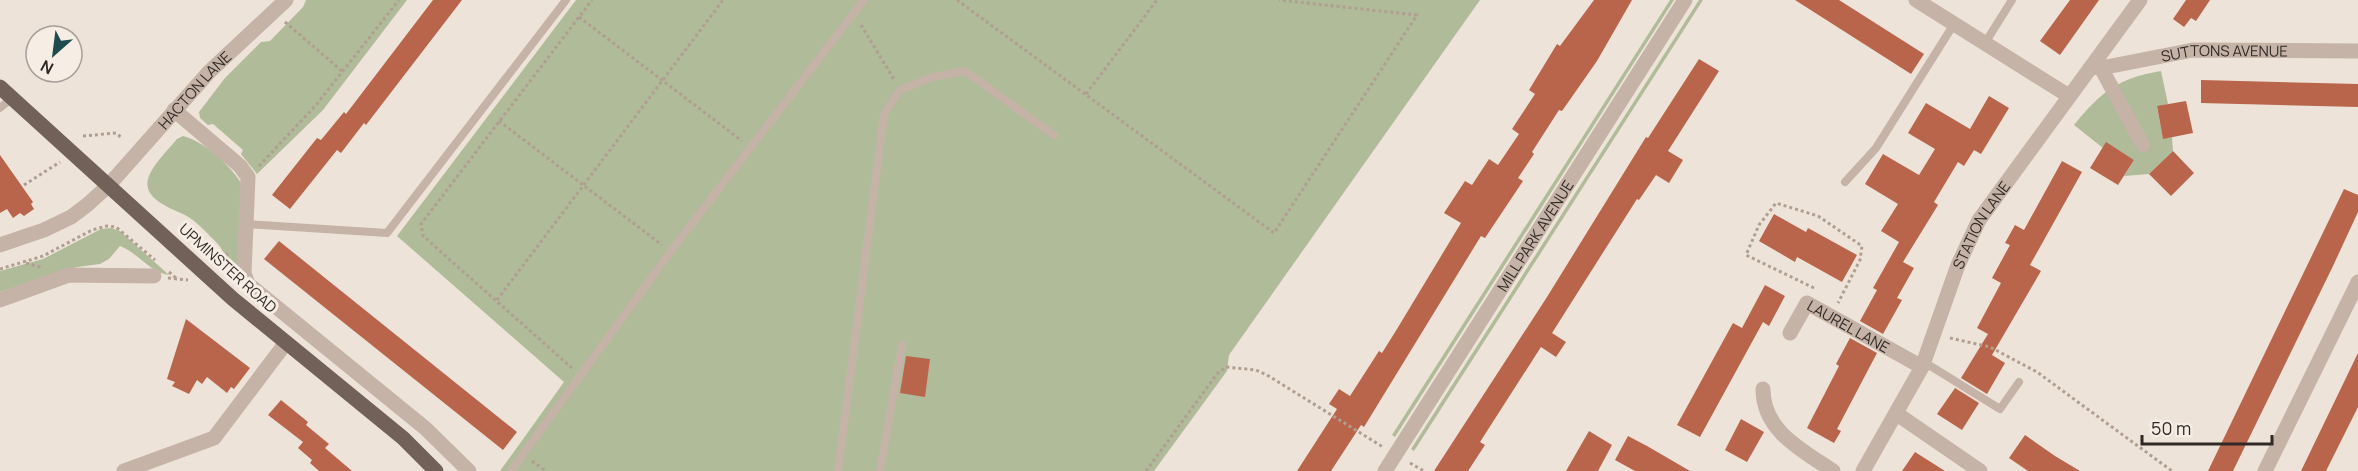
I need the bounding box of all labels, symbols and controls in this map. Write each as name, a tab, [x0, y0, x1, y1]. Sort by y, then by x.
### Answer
north arrow	[24, 24, 84, 84]
street label: SUTTONS AVENUE	[2159, 39, 2288, 67]
street label: HACTON LANE	[153, 46, 236, 133]
text: N	[37, 55, 57, 80]
street label: MILL PARK AVENUE	[1492, 176, 1578, 295]
street label: STATION LANE	[1947, 177, 2015, 272]
street label: UPMINSTER ROAD	[175, 218, 281, 318]
street label: LAUREL LANE	[1803, 295, 1894, 358]
scale bar	[2142, 408, 2272, 446]
text: 50 m	[2151, 416, 2191, 440]

